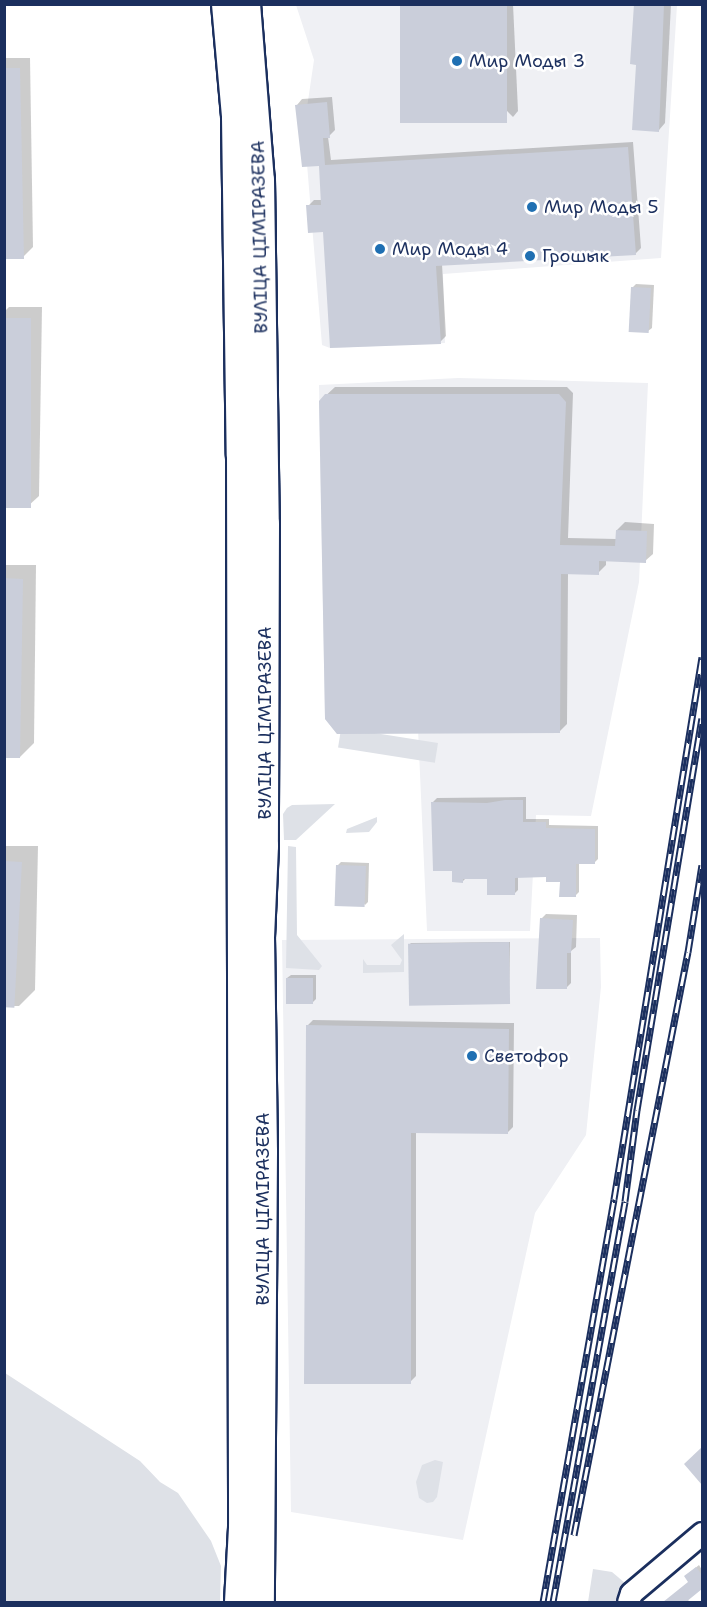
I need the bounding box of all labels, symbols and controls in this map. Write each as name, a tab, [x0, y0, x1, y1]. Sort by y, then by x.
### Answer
place label: Мир Моды 3	[469, 50, 585, 72]
marker: Мир Моды 3	[450, 54, 464, 68]
street label: ВУЛІЦА ЦІМІРАЗЕВА	[248, 140, 272, 334]
place label: Мир Моды 5	[544, 196, 659, 218]
marker: Мир Моды 5	[525, 200, 539, 214]
place label: Мир Моды 4	[392, 238, 508, 260]
marker: Мир Моды 4	[373, 242, 387, 256]
place label: Грошык	[542, 245, 609, 267]
marker: Грошык	[523, 249, 537, 263]
street label: ВУЛІЦА ЦІМІРАЗЕВА	[254, 626, 276, 820]
place label: Светофор	[484, 1045, 569, 1067]
marker: Светофор	[465, 1049, 479, 1063]
street label: ВУЛІЦА ЦІМІРАЗЕВА	[252, 1112, 274, 1306]

